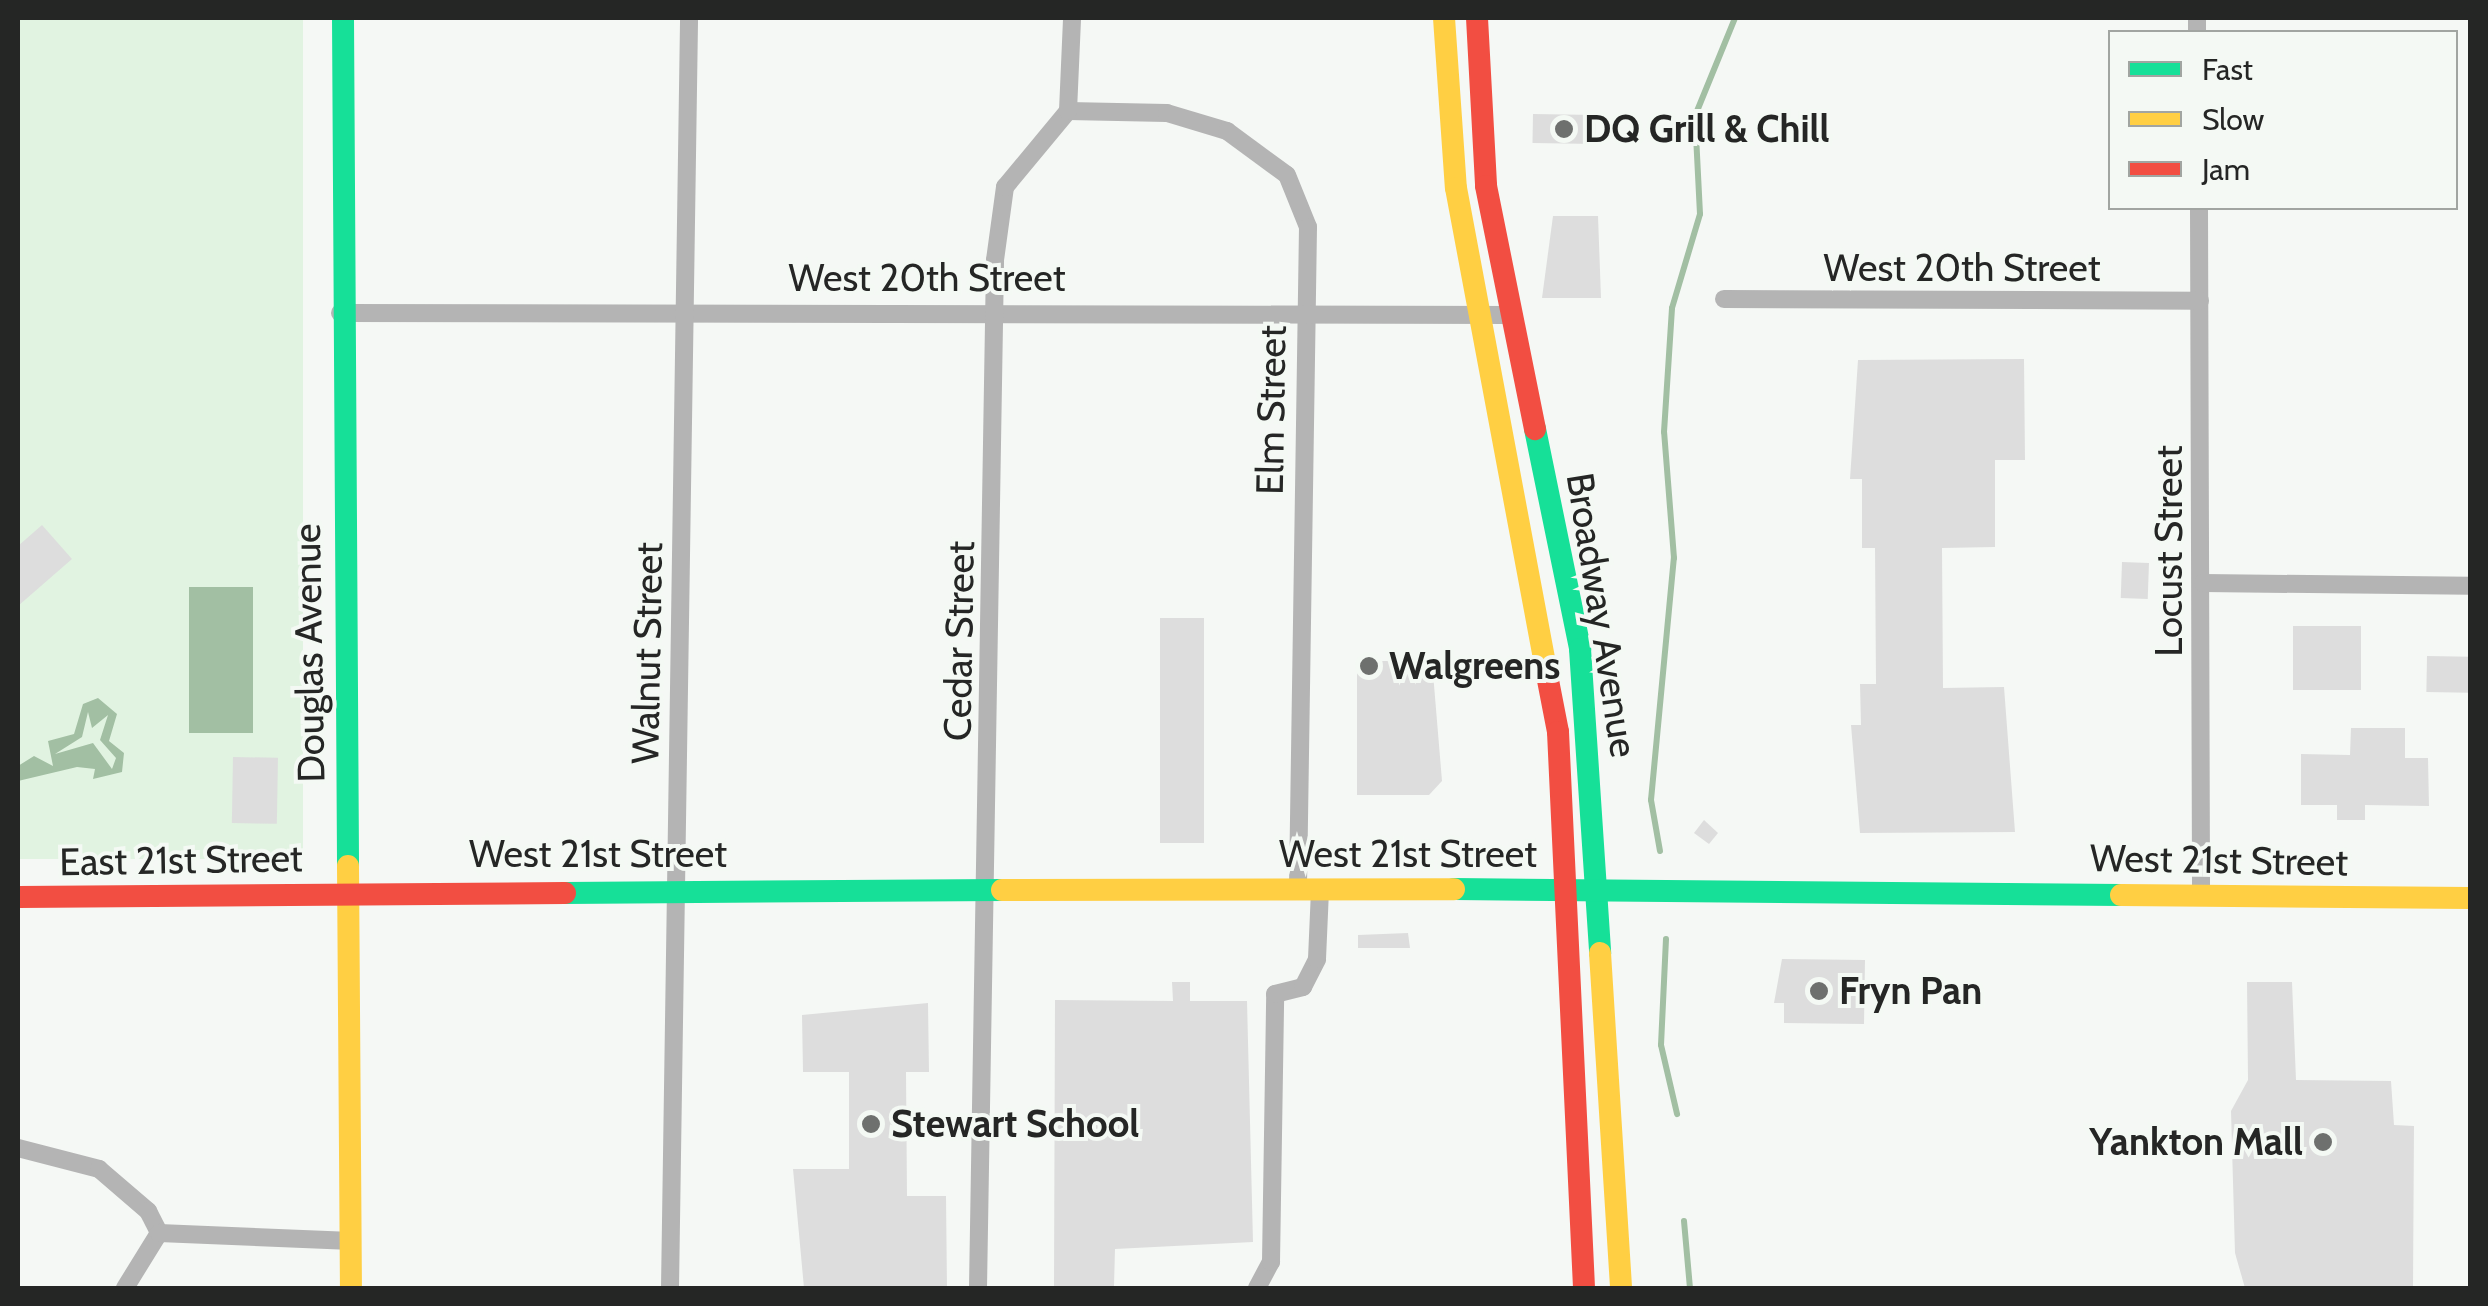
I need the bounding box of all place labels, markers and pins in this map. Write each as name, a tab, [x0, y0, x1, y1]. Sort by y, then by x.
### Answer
place label: DQ Grill & Chill	[1584, 106, 1830, 152]
marker: DQ Grill & Chill	[1553, 118, 1575, 140]
place label: Walgreens	[1389, 643, 1560, 689]
marker: Walgreens	[1358, 655, 1380, 677]
place label: Fryn Pan	[1839, 968, 1982, 1014]
marker: Fryn Pan	[1808, 980, 1830, 1002]
place label: Stewart School	[891, 1101, 1139, 1147]
marker: Stewart School	[860, 1113, 882, 1135]
place label: Yankton Mall	[2089, 1119, 2303, 1165]
marker: Yankton Mall	[2312, 1131, 2334, 1153]

